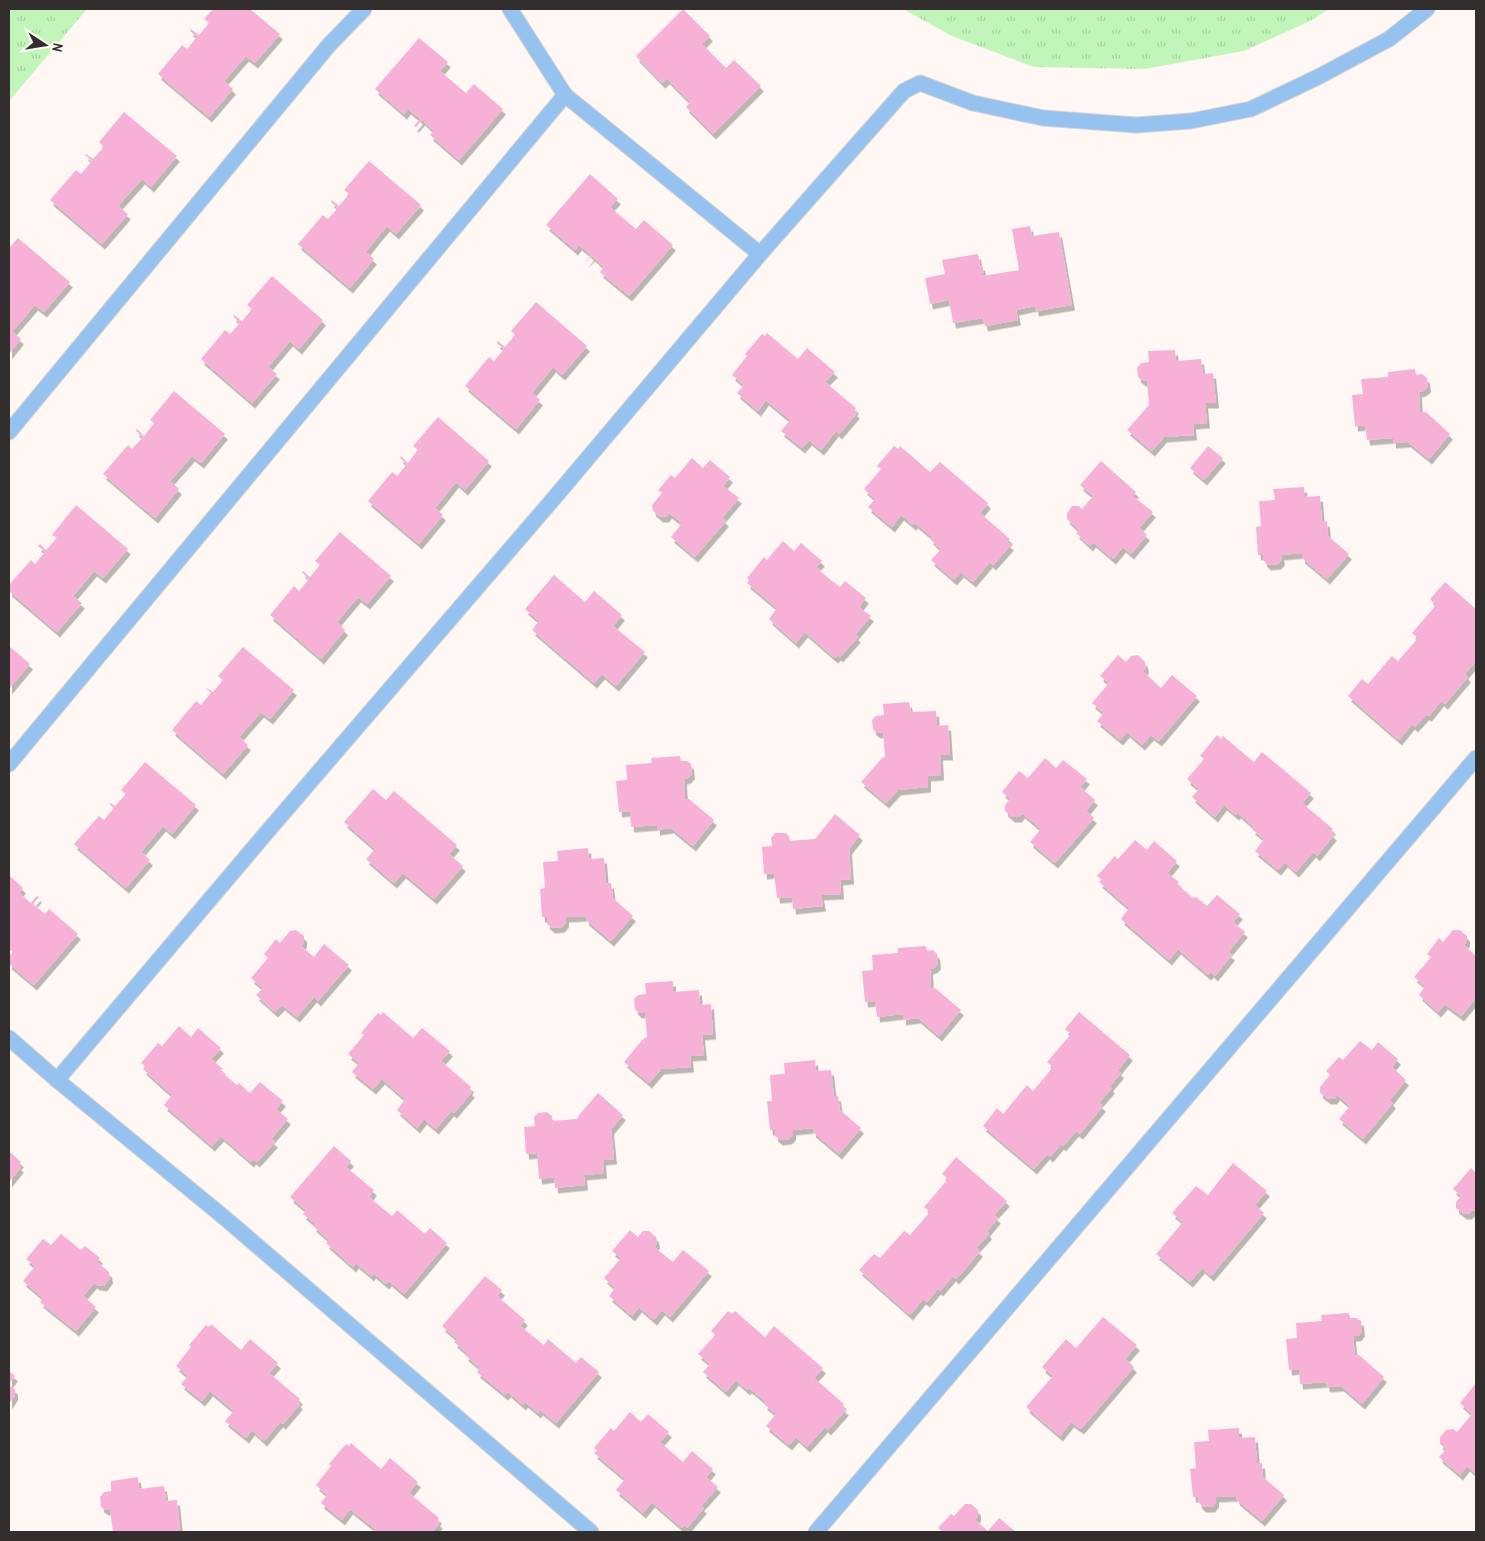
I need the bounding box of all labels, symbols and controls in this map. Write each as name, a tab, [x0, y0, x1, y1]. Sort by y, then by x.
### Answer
north arrow	[20, 20, 70, 70]
text: N	[48, 42, 67, 54]

